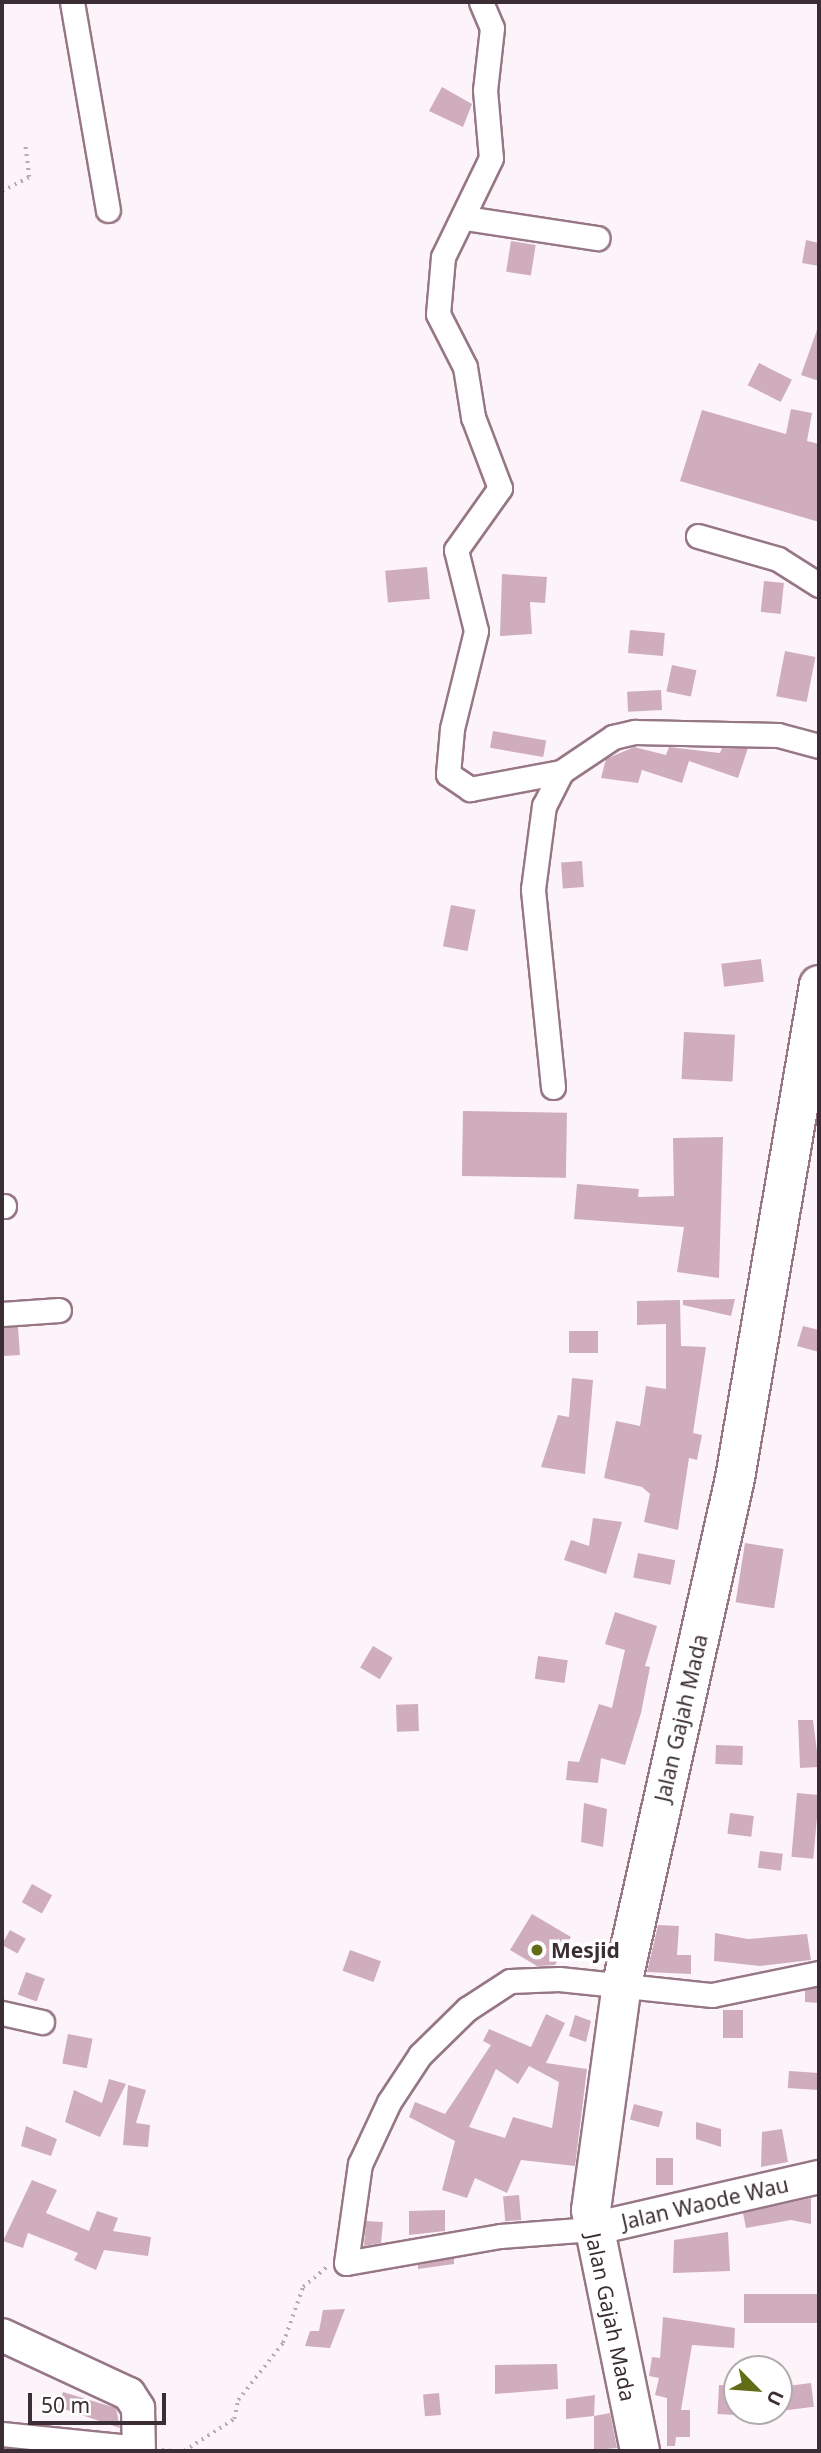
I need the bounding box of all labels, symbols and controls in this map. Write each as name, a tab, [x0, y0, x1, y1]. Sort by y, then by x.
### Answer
street label: Jalan Gajah Mada	[649, 1632, 713, 1804]
place label: Mesjid	[551, 1937, 620, 1963]
marker: Mesjid	[529, 1942, 545, 1958]
street label: Jalan Waode Wau	[619, 2172, 791, 2234]
street label: Jalan Gajah Mada	[581, 2231, 641, 2403]
north arrow	[723, 2355, 793, 2425]
scale bar	[32, 2380, 170, 2424]
text: U	[760, 2386, 790, 2410]
text: 50 m	[41, 2391, 90, 2419]

